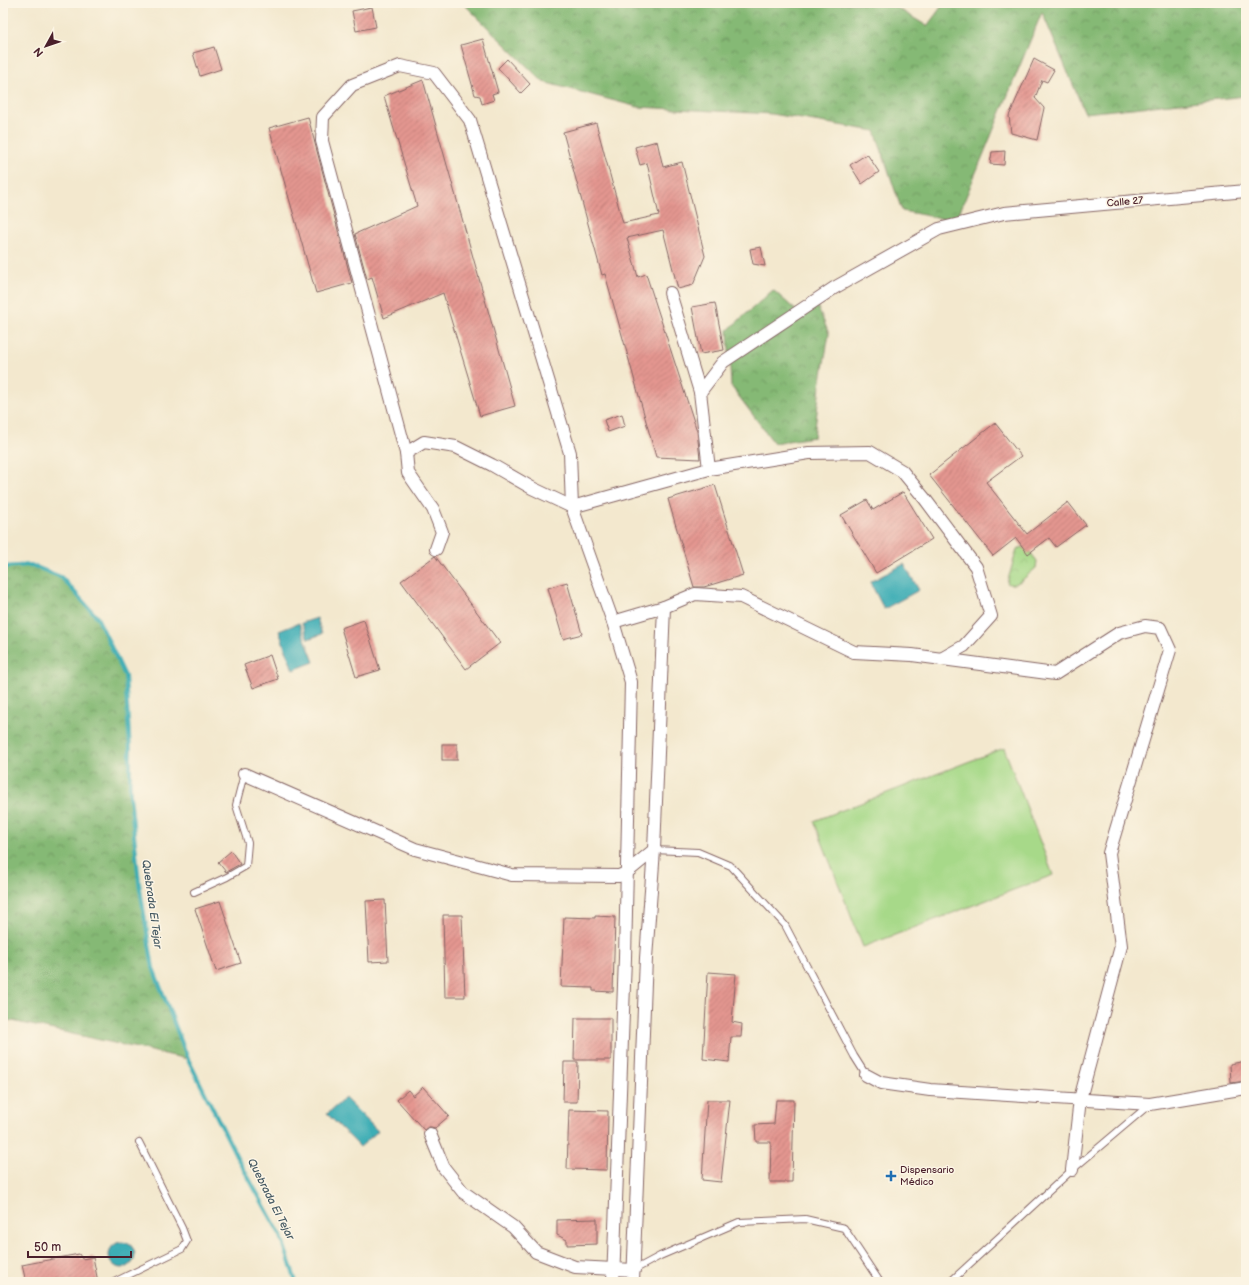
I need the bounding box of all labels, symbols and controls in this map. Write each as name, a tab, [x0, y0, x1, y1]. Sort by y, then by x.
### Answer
north arrow	[26, 26, 66, 66]
text: N	[31, 45, 46, 59]
street label: Calle 27	[1106, 194, 1144, 210]
water label: Quebrada El Tejar	[139, 859, 165, 950]
water label: Quebrada El Tejar	[245, 1156, 298, 1243]
place label: Dispensario Médico	[900, 1164, 955, 1188]
marker: Dispensario Médico	[885, 1170, 897, 1182]
scale bar	[28, 1233, 131, 1259]
text: 50 m	[34, 1240, 61, 1255]

